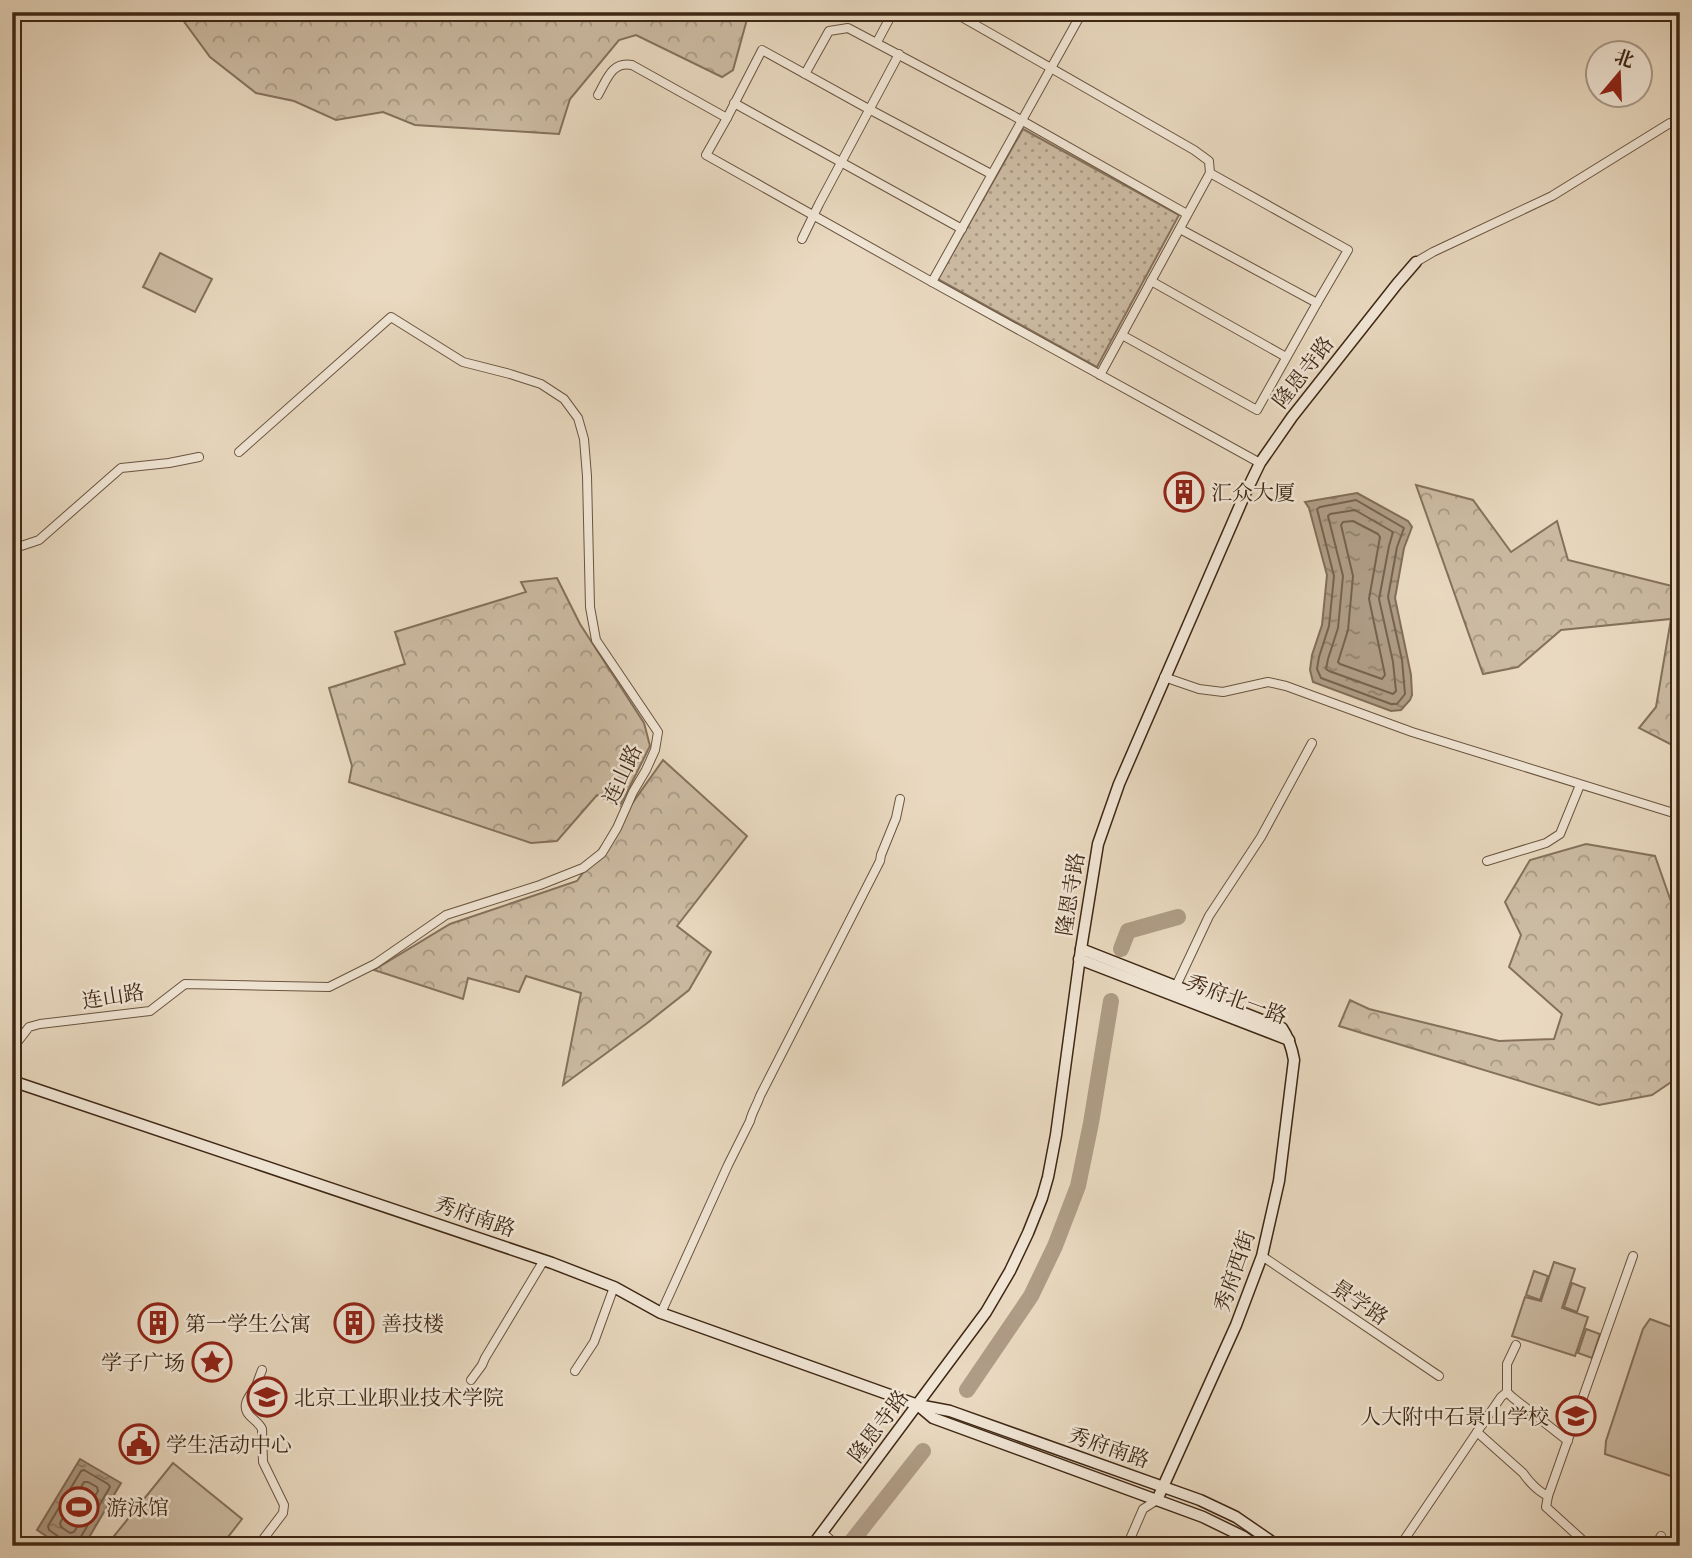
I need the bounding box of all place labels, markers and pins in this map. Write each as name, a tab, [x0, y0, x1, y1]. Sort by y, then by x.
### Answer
building icon: 汇众大厦	[1163, 471, 1205, 513]
place label: 汇众大厦	[1211, 480, 1295, 505]
building icon: 第一学生公寓	[137, 1302, 179, 1344]
building icon: 善技楼	[333, 1302, 375, 1344]
place label: 第一学生公寓	[185, 1311, 311, 1336]
place label: 善技楼	[381, 1311, 444, 1336]
place icon: 学子广场	[191, 1341, 233, 1383]
place label: 学子广场	[101, 1350, 185, 1375]
school or university icon: 北京工业职业技术学院	[246, 1376, 288, 1418]
place label: 北京工业职业技术学院	[294, 1385, 504, 1410]
school or university icon: 人大附中石景山学校	[1555, 1395, 1597, 1437]
place label: 人大附中石景山学校	[1360, 1404, 1549, 1429]
public building icon: 学生活动中心	[118, 1423, 160, 1465]
place label: 学生活动中心	[166, 1432, 292, 1457]
sports icon: 游泳馆	[58, 1486, 100, 1528]
place label: 游泳馆	[106, 1495, 169, 1520]

